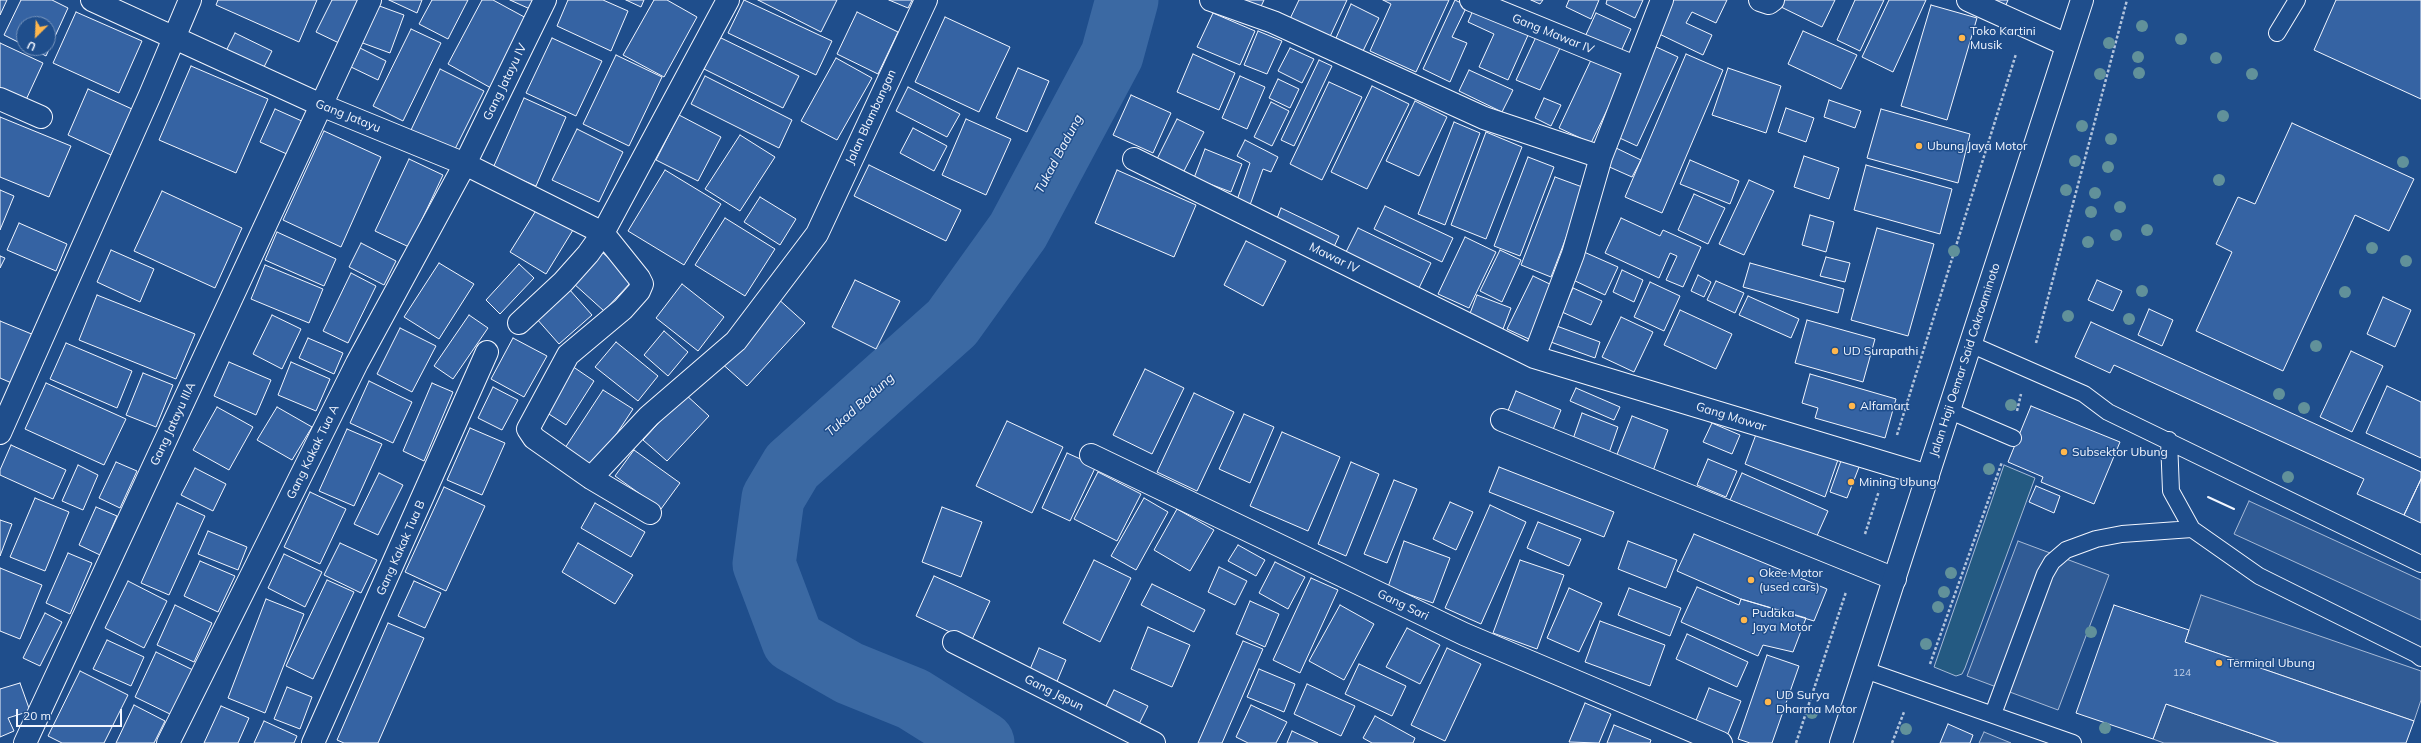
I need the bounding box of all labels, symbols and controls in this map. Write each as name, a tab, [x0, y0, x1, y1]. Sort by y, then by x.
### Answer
street label: Gang Mawar IV	[1510, 11, 1596, 57]
north arrow	[16, 16, 56, 56]
place label: Toko Kartini Musik	[1970, 24, 2036, 52]
marker: Toko Kartini Musik	[1957, 33, 1967, 43]
text: U	[25, 38, 38, 54]
street label: Gang Jatayu IV	[480, 41, 530, 123]
street label: Jalan Blambangan	[843, 67, 899, 167]
street label: Gang Jatayu	[313, 96, 383, 136]
water label: Tukad Badung	[1032, 112, 1086, 196]
place label: Ubung Jaya Motor	[1927, 139, 2027, 153]
marker: Ubung Jaya Motor	[1914, 141, 1924, 151]
street label: Mawar IV	[1307, 240, 1361, 276]
street label: Jalan Haji Oemar Said Cokroaminoto	[1927, 261, 2003, 459]
place label: UD Surapathi	[1843, 344, 1918, 358]
marker: UD Surapathi	[1830, 346, 1840, 356]
water label: Tukad Badung	[822, 370, 898, 440]
street label: Gang Jatayu IIIA	[147, 380, 199, 468]
street label: Gang Mawar	[1694, 399, 1768, 435]
place label: Alfamart	[1860, 399, 1909, 413]
marker: Alfamart	[1847, 401, 1857, 411]
street label: Gang Kakak Tua A	[284, 402, 342, 502]
place label: Subsektor Ubung	[2072, 445, 2168, 459]
marker: Subsektor Ubung	[2059, 447, 2069, 457]
place label: Mining Ubung	[1859, 475, 1937, 489]
marker: Mining Ubung	[1846, 477, 1856, 487]
street label: Gang Kakak Tua B	[374, 498, 428, 598]
place label: Okee Motor (used cars)	[1759, 566, 1823, 594]
marker: Okee Motor (used cars)	[1746, 575, 1756, 585]
street label: Gang Sari	[1375, 586, 1431, 624]
place label: Pudaka Jaya Motor	[1752, 606, 1812, 634]
marker: Pudaka Jaya Motor	[1739, 615, 1749, 625]
place label: Terminal Ubung	[2227, 656, 2315, 670]
marker: Terminal Ubung	[2214, 658, 2224, 668]
house number: 124	[2173, 667, 2191, 679]
street label: Gang Jepun	[1022, 672, 1086, 714]
place label: UD Surya Dharma Motor	[1776, 688, 1857, 716]
marker: UD Surya Dharma Motor	[1763, 697, 1773, 707]
scale bar	[18, 701, 124, 727]
text: 20 m	[23, 708, 51, 723]

